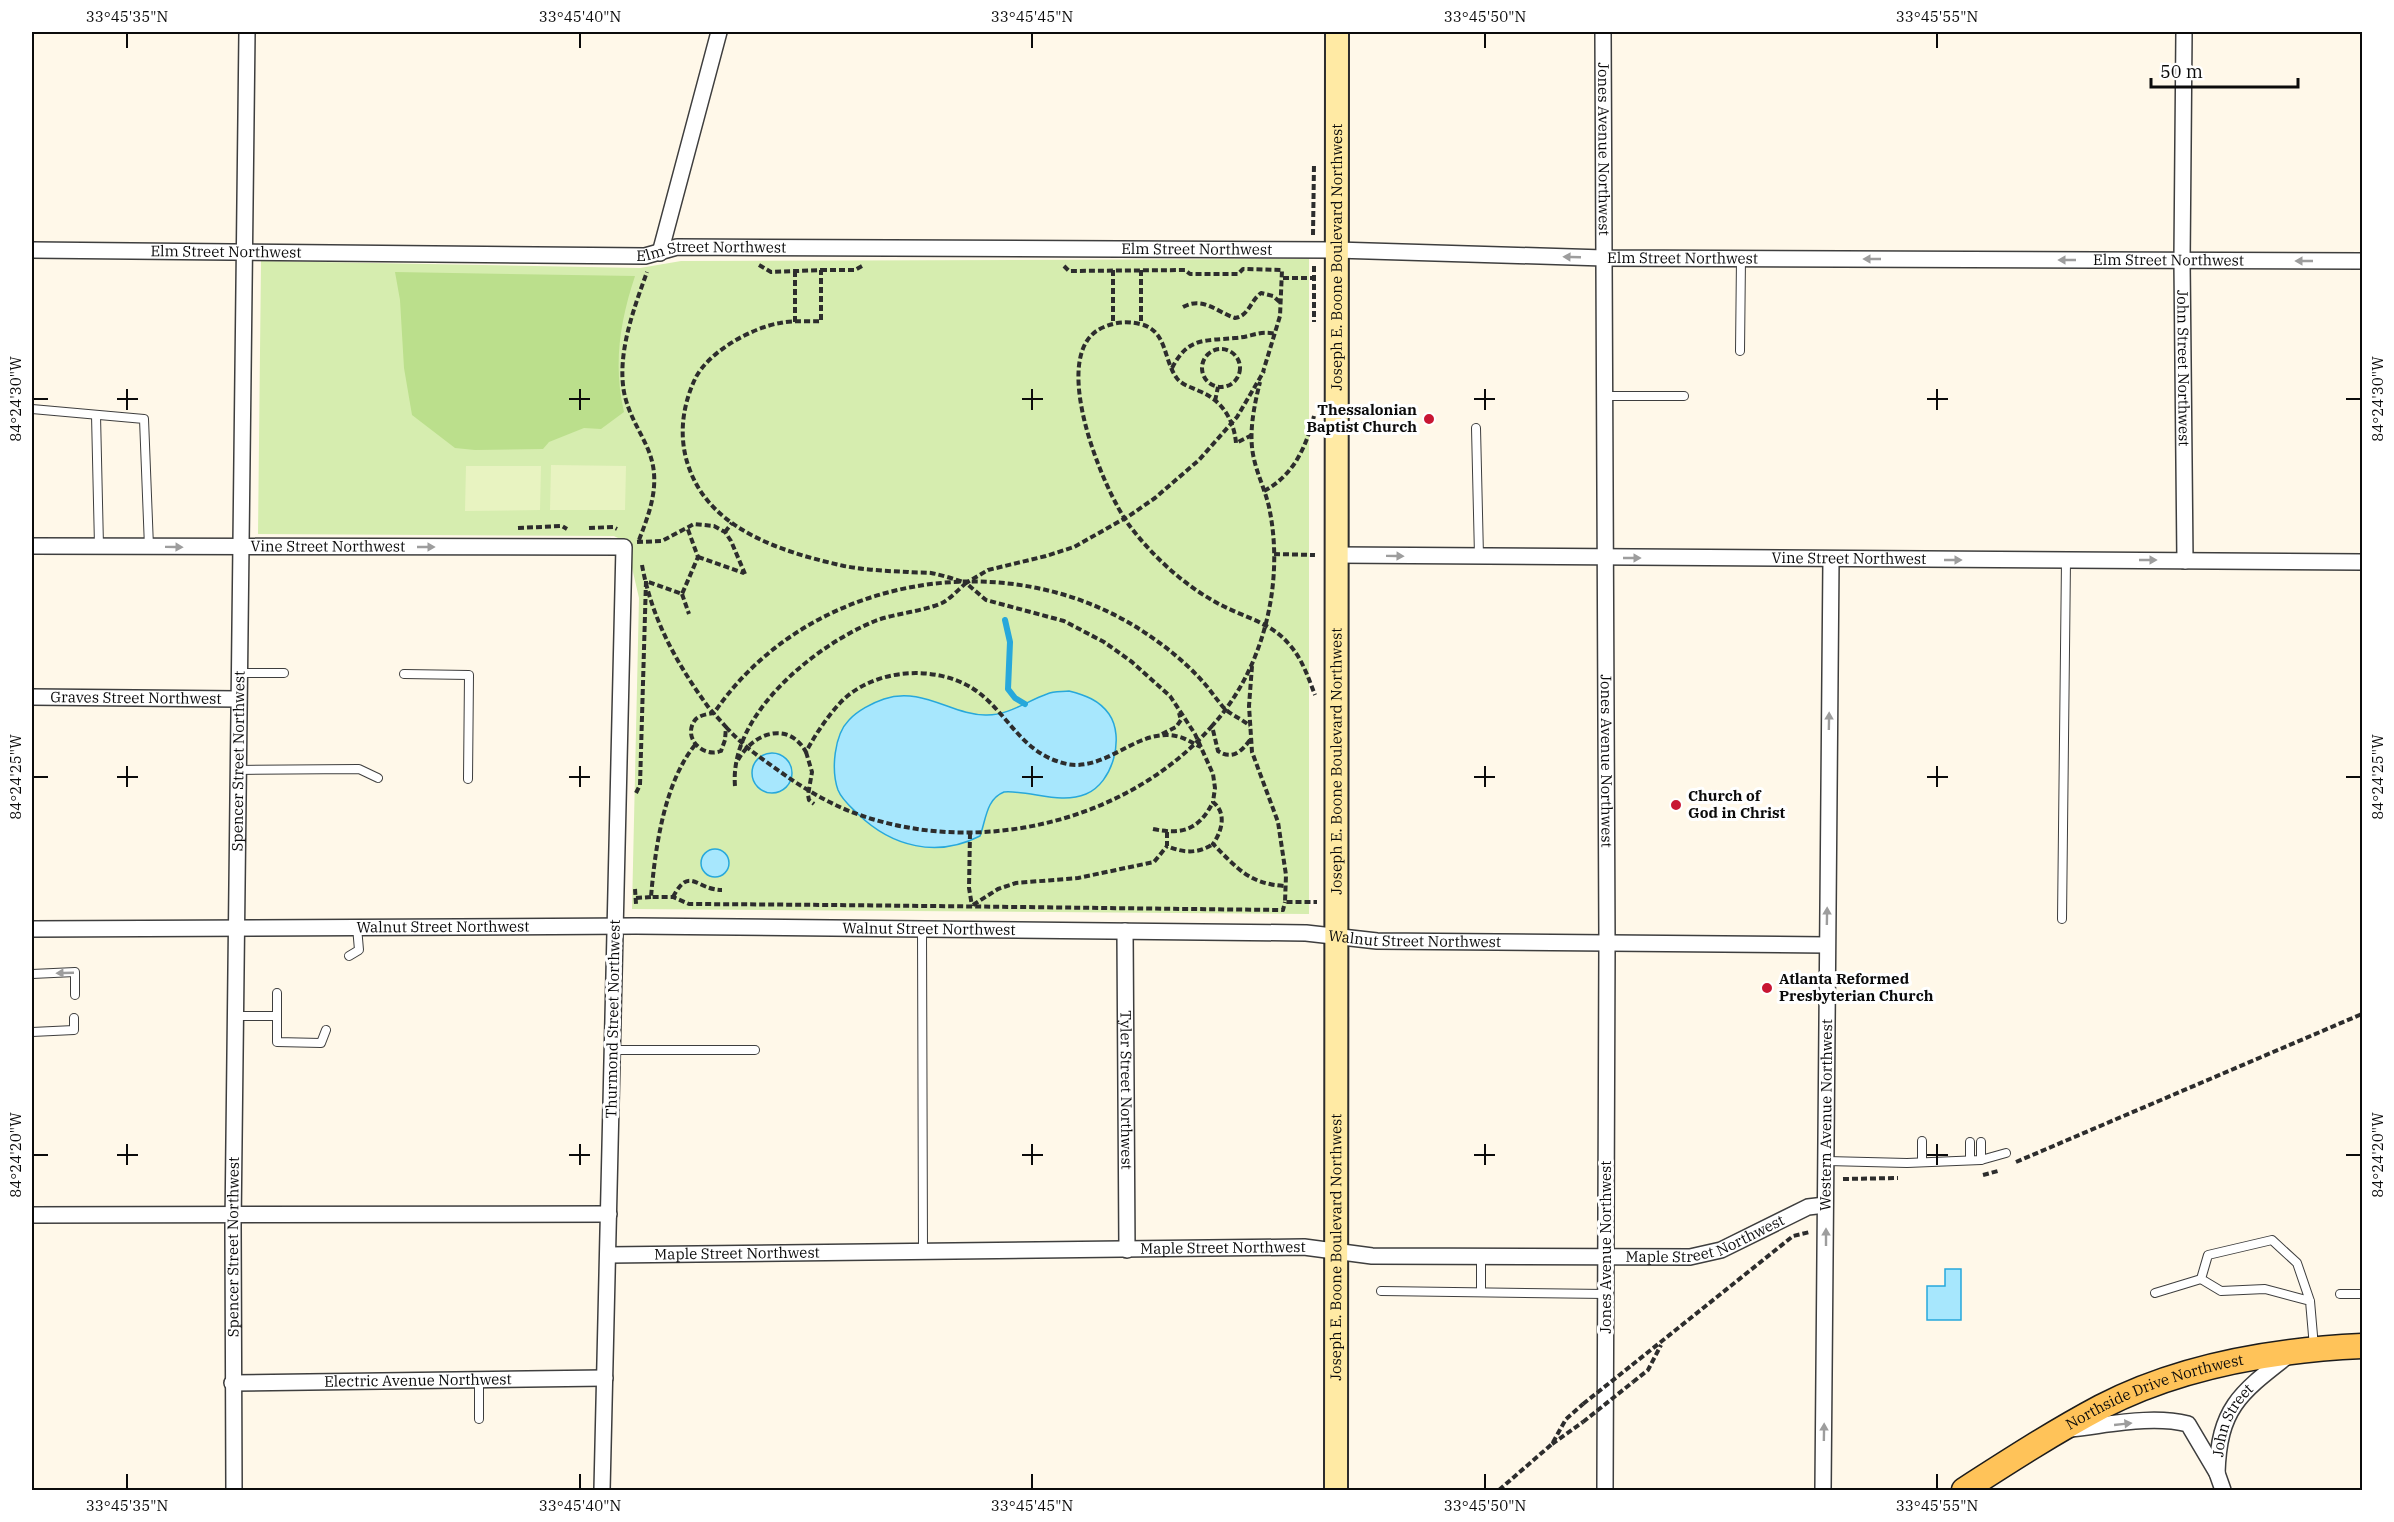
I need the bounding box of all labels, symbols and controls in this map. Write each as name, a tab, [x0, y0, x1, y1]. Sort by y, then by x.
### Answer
text: 33°45'35"N	[86, 7, 168, 26]
text: 33°45'40"N	[539, 7, 621, 26]
text: 33°45'45"N	[991, 7, 1073, 26]
text: 33°45'50"N	[1444, 7, 1526, 26]
text: 33°45'55"N	[1896, 7, 1978, 26]
scale bar	[2151, 51, 2298, 89]
text: 50 m	[2160, 60, 2203, 83]
street label: Jones Avenue Northwest	[1594, 62, 1614, 236]
street label: Joseph E. Boone Boulevard Northwest	[1327, 123, 1346, 391]
street label: Elm Street Northwest	[636, 237, 786, 265]
street label: Elm Street Northwest	[1121, 239, 1272, 259]
street label: Elm Street Northwest	[150, 241, 302, 262]
street label: Elm Street Northwest	[1607, 248, 1758, 268]
street label: Elm Street Northwest	[2093, 250, 2244, 270]
one-way arrow	[1563, 252, 1582, 262]
one-way arrow	[1863, 254, 1882, 264]
one-way arrow	[2058, 255, 2077, 265]
one-way arrow	[2295, 256, 2314, 266]
street label: John Street Northwest	[2173, 289, 2194, 446]
text: 84°24'30"W	[6, 356, 25, 442]
text: 84°24'30"W	[2368, 356, 2387, 442]
place label: Thessalonian Baptist Church	[1306, 400, 1417, 436]
marker: Thessalonian Baptist Church	[1422, 412, 1436, 426]
street label: Vine Street Northwest	[251, 536, 405, 556]
one-way arrow	[164, 542, 183, 552]
one-way arrow	[417, 542, 436, 552]
street label: Vine Street Northwest	[1772, 548, 1926, 568]
one-way arrow	[1385, 551, 1404, 560]
one-way arrow	[1622, 553, 1641, 563]
one-way arrow	[1943, 555, 1962, 565]
one-way arrow	[2138, 555, 2157, 565]
street label: Joseph E. Boone Boulevard Northwest	[1326, 627, 1346, 895]
street label: Spencer Street Northwest	[227, 671, 249, 851]
street label: Jones Avenue Northwest	[1597, 674, 1617, 848]
street label: Graves Street Northwest	[50, 687, 222, 708]
one-way arrow	[1824, 712, 1834, 731]
text: 84°24'25"W	[6, 734, 25, 820]
text: 84°24'25"W	[2368, 734, 2387, 820]
place label: Church of God in Christ	[1688, 786, 1786, 822]
marker: Church of God in Christ	[1669, 798, 1683, 812]
one-way arrow	[1822, 907, 1832, 926]
street label: Walnut Street Northwest	[356, 917, 530, 936]
street label: Walnut Street Northwest	[842, 918, 1016, 939]
street label: Thurmond Street Northwest	[601, 919, 624, 1119]
street label: Walnut Street Northwest	[1327, 926, 1501, 951]
one-way arrow	[55, 968, 74, 977]
place label: Atlanta Reformed Presbyterian Church	[1779, 969, 1934, 1005]
marker: Atlanta Reformed Presbyterian Church	[1760, 981, 1774, 995]
street label: Tyler Street Northwest	[1116, 1010, 1136, 1170]
street label: Western Avenue Northwest	[1815, 1019, 1836, 1211]
text: 84°24'20"W	[6, 1112, 25, 1198]
text: 84°24'20"W	[2368, 1112, 2387, 1198]
street label: Joseph E. Boone Boulevard Northwest	[1326, 1113, 1345, 1381]
street label: Spencer Street Northwest	[223, 1157, 243, 1337]
street label: Jones Avenue Northwest	[1596, 1160, 1615, 1334]
street label: Maple Street Northwest	[1625, 1210, 1787, 1266]
one-way arrow	[1821, 1228, 1831, 1247]
street label: Maple Street Northwest	[1140, 1237, 1306, 1258]
street label: Maple Street Northwest	[654, 1243, 820, 1263]
street label: Northside Drive Northwest	[2062, 1350, 2245, 1434]
street label: Electric Avenue Northwest	[324, 1369, 512, 1391]
street label: John Street	[2208, 1379, 2257, 1458]
one-way arrow	[2113, 1419, 2132, 1428]
one-way arrow	[1819, 1423, 1829, 1442]
text: 33°45'35"N	[86, 1496, 168, 1515]
text: 33°45'40"N	[539, 1496, 621, 1515]
text: 33°45'45"N	[991, 1496, 1073, 1515]
text: 33°45'50"N	[1444, 1496, 1526, 1515]
text: 33°45'55"N	[1896, 1496, 1978, 1515]

